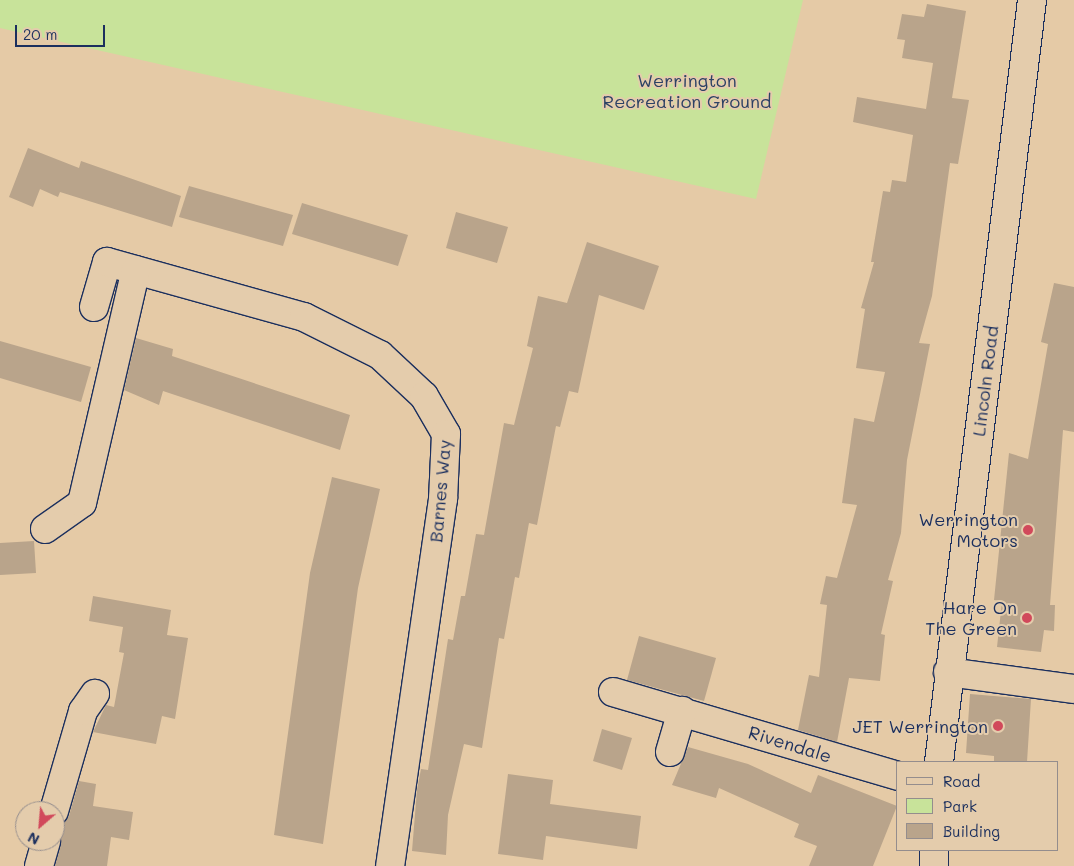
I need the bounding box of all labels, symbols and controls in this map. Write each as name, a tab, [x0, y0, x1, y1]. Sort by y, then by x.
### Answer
scale bar	[18, 15, 108, 47]
text: 20 m	[23, 24, 57, 44]
park label: Werrington Recreation Ground	[603, 70, 771, 112]
street label: Lincoln Road	[967, 324, 1003, 438]
street label: Barnes Way	[425, 439, 455, 543]
place label: Werrington Motors	[918, 509, 1018, 552]
marker: Werrington Motors	[1022, 524, 1034, 536]
place label: Hare On The Green	[925, 597, 1017, 640]
marker: Hare On The Green	[1021, 612, 1033, 624]
place label: JET Werrington	[853, 715, 988, 737]
marker: JET Werrington	[992, 720, 1004, 732]
street label: Rivendale	[746, 721, 834, 767]
legend	[896, 761, 1059, 851]
text: Road	[943, 771, 980, 791]
text: Park	[943, 796, 977, 816]
north arrow	[15, 801, 65, 851]
text: Building	[943, 821, 1000, 841]
text: N	[24, 828, 42, 850]

